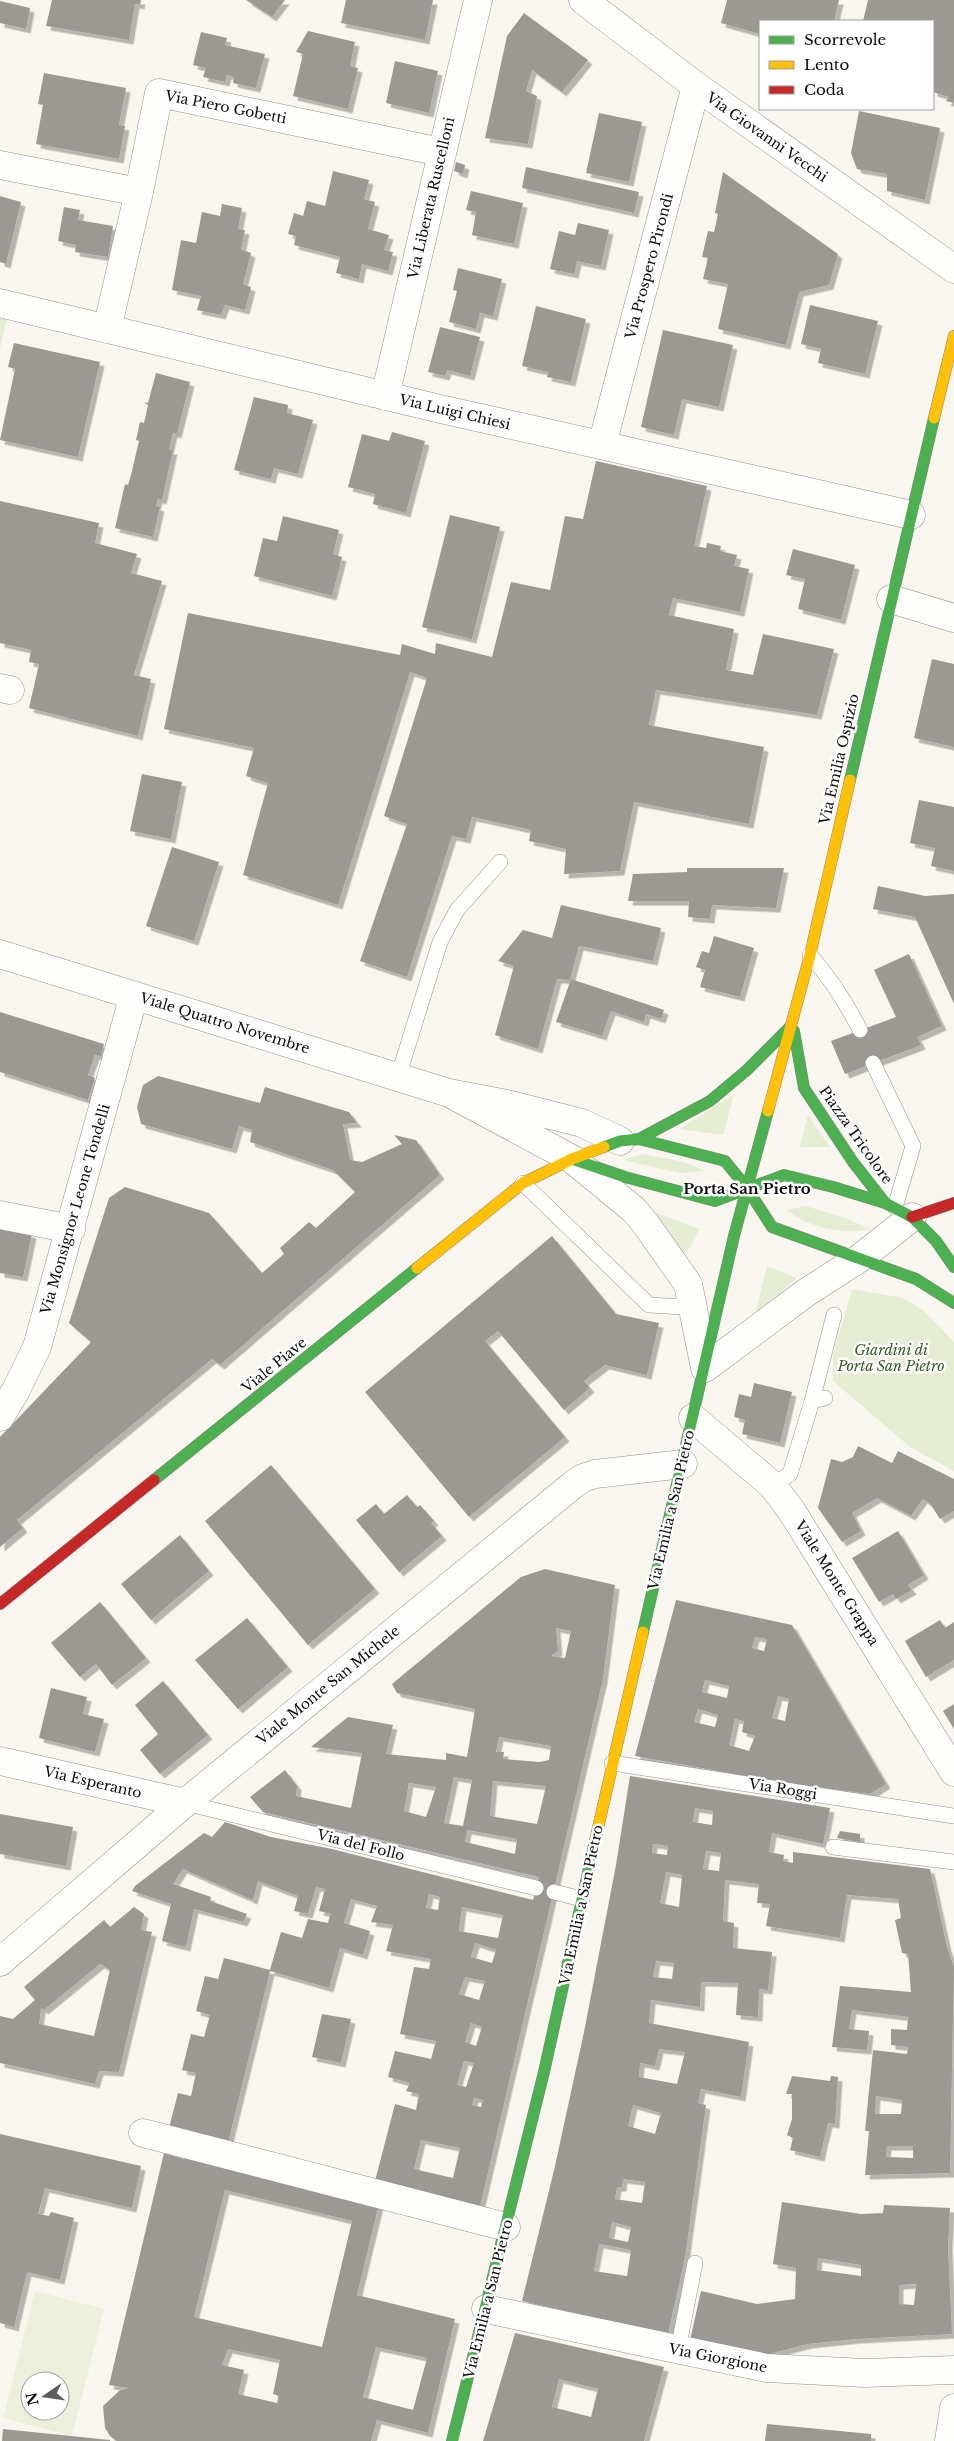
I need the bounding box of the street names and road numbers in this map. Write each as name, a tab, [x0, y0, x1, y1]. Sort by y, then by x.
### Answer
street label: Via Piero Gobetti	[163, 86, 288, 128]
street label: Via Giovanni Vecchi	[702, 88, 831, 186]
street label: Via Liberata Ruscelloni	[403, 115, 458, 282]
street label: Via Prospero Pirondi	[621, 191, 677, 342]
street label: Via Luigi Chiesi	[397, 390, 513, 434]
street label: Via Emilia Ospizio	[815, 692, 863, 827]
street label: Viale Quattro Novembre	[137, 988, 312, 1057]
street label: Piazza Tricolore	[815, 1083, 897, 1187]
street label: Via Monsignor Leone Tondelli	[36, 1102, 114, 1317]
street label: Viale Piave	[237, 1333, 310, 1397]
street label: Via Emilia a San Pietro	[644, 1428, 698, 1593]
street label: Viale Monte Grappa	[791, 1516, 883, 1649]
street label: Viale Monte San Michele	[252, 1622, 403, 1749]
street label: Via Esperanto	[41, 1762, 144, 1802]
street label: Via Roggi	[747, 1775, 819, 1803]
street label: Via Emilia a San Pietro	[555, 1823, 607, 1988]
street label: Via del Follo	[314, 1825, 407, 1865]
street label: Via Emilia a San Pietro	[459, 2217, 517, 2382]
street label: Via Giorgione	[666, 2339, 769, 2376]

